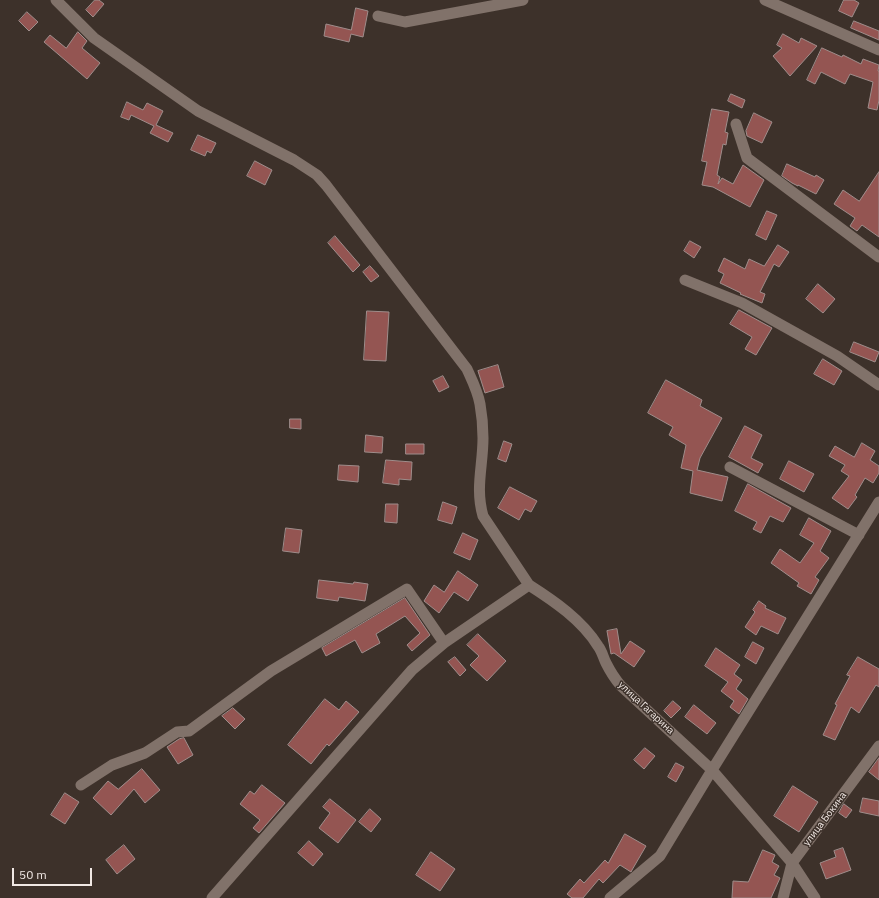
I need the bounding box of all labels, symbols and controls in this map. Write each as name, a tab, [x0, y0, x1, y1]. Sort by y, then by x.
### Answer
street label: улица Гагарина	[616, 679, 676, 737]
street label: улица Бокина	[801, 790, 849, 848]
scale bar	[14, 860, 94, 886]
text: 50 m	[19, 867, 47, 882]

